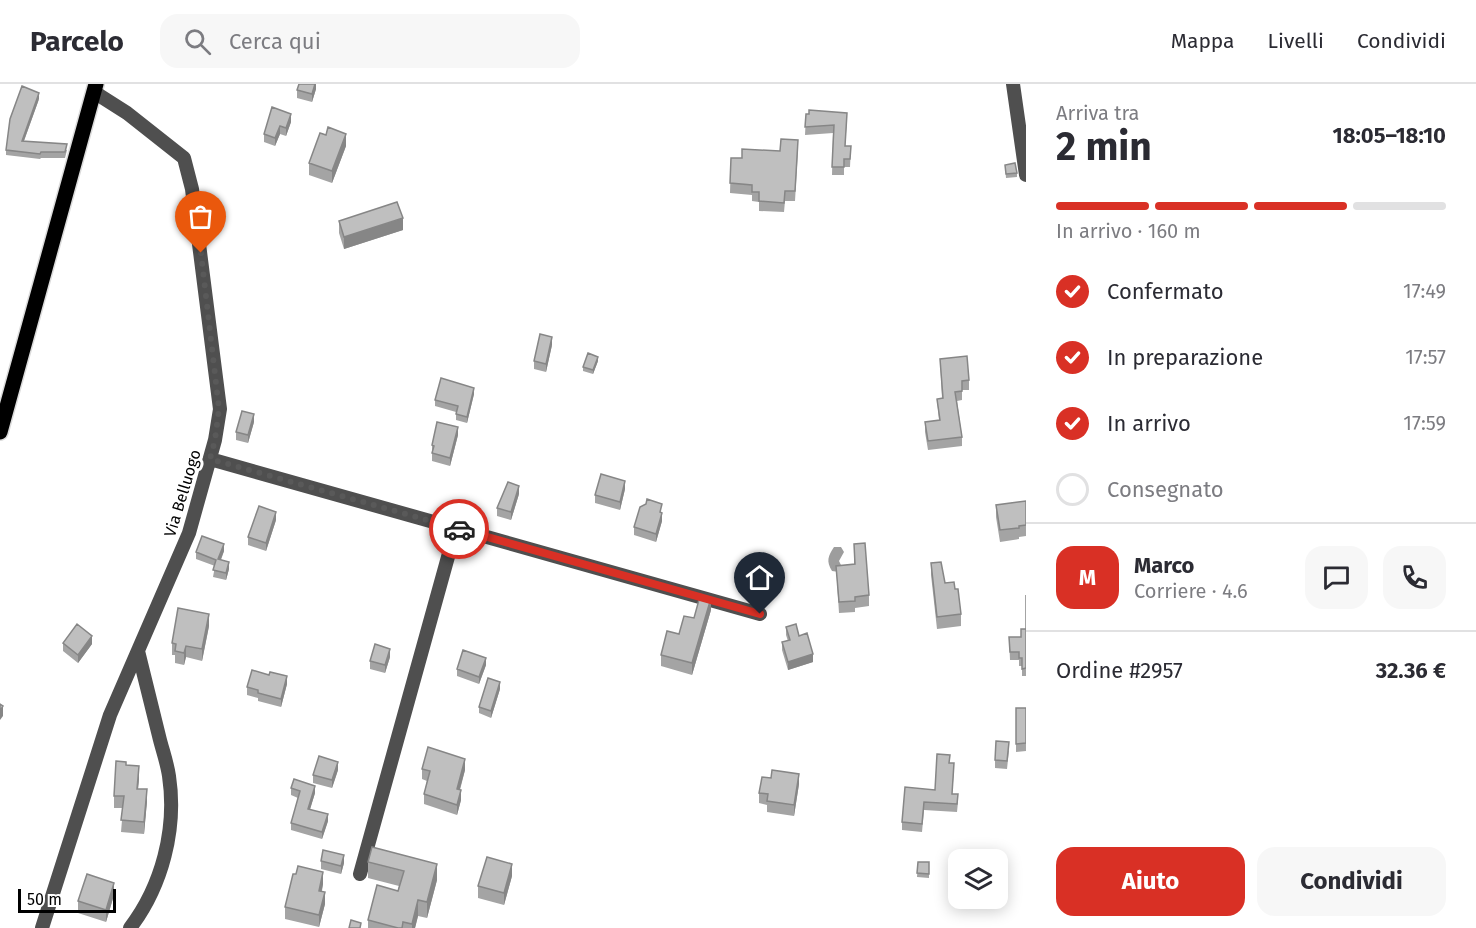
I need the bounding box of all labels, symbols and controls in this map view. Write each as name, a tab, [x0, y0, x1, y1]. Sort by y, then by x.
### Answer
search box	[160, 14, 580, 68]
text: Parcelo	[30, 25, 124, 58]
icon: search	[181, 25, 214, 58]
text: Cerca qui	[229, 28, 321, 55]
text: Mappa	[1171, 28, 1235, 54]
text: Livelli	[1268, 28, 1324, 54]
text: Condividi	[1357, 28, 1446, 54]
text: Arriva tra	[1056, 101, 1139, 125]
text: 18:05–18:10	[1333, 122, 1446, 149]
text: 2 min	[1056, 124, 1152, 170]
pin	[175, 191, 226, 253]
icon: bag	[184, 200, 217, 233]
text: In arrivo · 160 m	[1056, 219, 1201, 243]
icon: check	[1056, 275, 1089, 308]
text: Confermato	[1107, 278, 1224, 305]
text: 17:49	[1403, 279, 1446, 303]
icon: check	[1056, 341, 1089, 374]
text: In preparazione	[1107, 344, 1263, 371]
text: 17:57	[1405, 345, 1446, 369]
icon: check	[1056, 407, 1089, 440]
text: In arrivo	[1107, 410, 1191, 437]
text: 17:59	[1403, 411, 1446, 435]
street label: Via Belluogo	[160, 447, 205, 539]
text: Consegnato	[1107, 476, 1224, 503]
courier	[429, 499, 489, 559]
icon: car	[443, 513, 476, 546]
button: chat	[1305, 546, 1368, 609]
button: phone	[1383, 546, 1446, 609]
pin	[734, 552, 785, 614]
text: Marco	[1134, 552, 1194, 579]
icon: home	[743, 561, 776, 594]
text: M	[1079, 564, 1096, 591]
text: Corriere · 4.6	[1134, 579, 1248, 603]
text: Ordine #2957	[1056, 657, 1183, 684]
text: 32.36 €	[1376, 657, 1446, 684]
button: Aiuto	[1056, 847, 1245, 916]
button: Condividi	[1257, 847, 1446, 916]
map controls	[948, 849, 1008, 909]
button: layers	[948, 849, 1008, 909]
scale bar	[18, 886, 116, 914]
text: 50 m	[27, 890, 62, 909]

